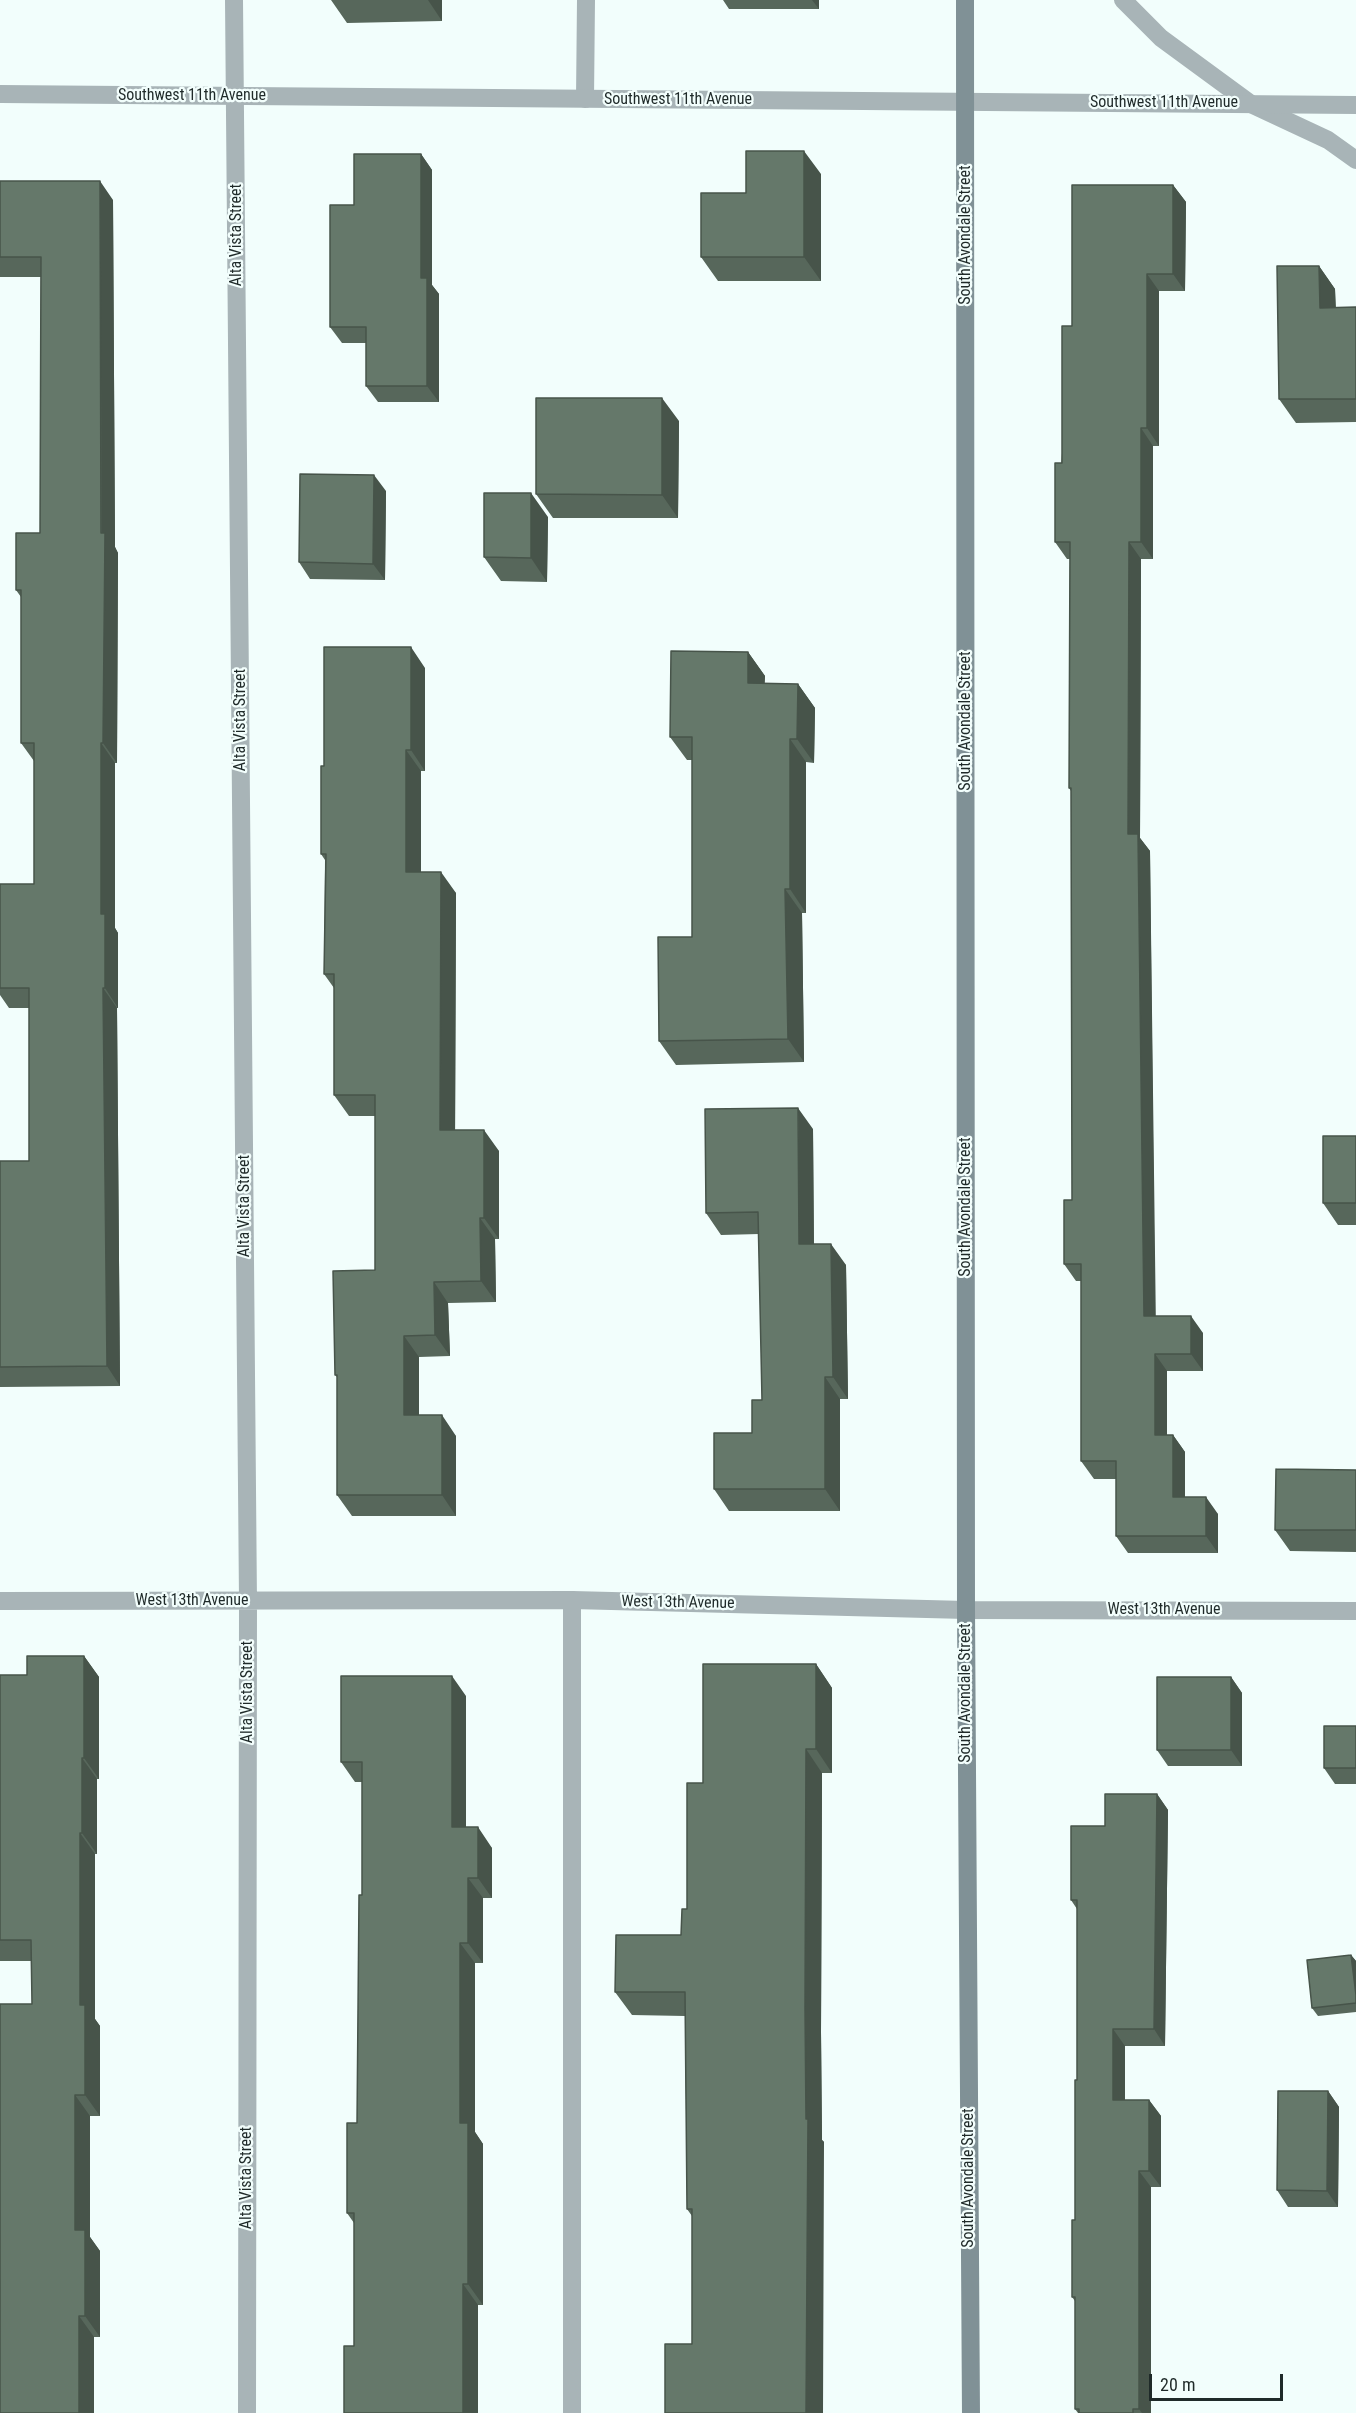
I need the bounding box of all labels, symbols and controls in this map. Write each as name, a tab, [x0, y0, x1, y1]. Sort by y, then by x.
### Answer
street label: Southwest 11th Avenue	[118, 86, 266, 106]
street label: Southwest 11th Avenue	[604, 90, 752, 110]
street label: Southwest 11th Avenue	[1090, 93, 1238, 113]
street label: South Avondale Street	[956, 165, 976, 305]
street label: Alta Vista Street	[227, 184, 247, 286]
street label: South Avondale Street	[956, 651, 976, 791]
street label: Alta Vista Street	[231, 669, 251, 771]
street label: South Avondale Street	[956, 1137, 976, 1277]
street label: Alta Vista Street	[235, 1155, 255, 1257]
street label: West 13th Avenue	[135, 1591, 249, 1611]
street label: West 13th Avenue	[621, 1592, 735, 1614]
street label: West 13th Avenue	[1107, 1600, 1221, 1620]
street label: South Avondale Street	[956, 1623, 976, 1763]
street label: Alta Vista Street	[238, 1641, 258, 1743]
street label: South Avondale Street	[959, 2108, 979, 2248]
street label: Alta Vista Street	[237, 2127, 257, 2229]
scale bar	[1152, 2362, 1286, 2400]
text: 20 m	[1160, 2374, 1195, 2395]

